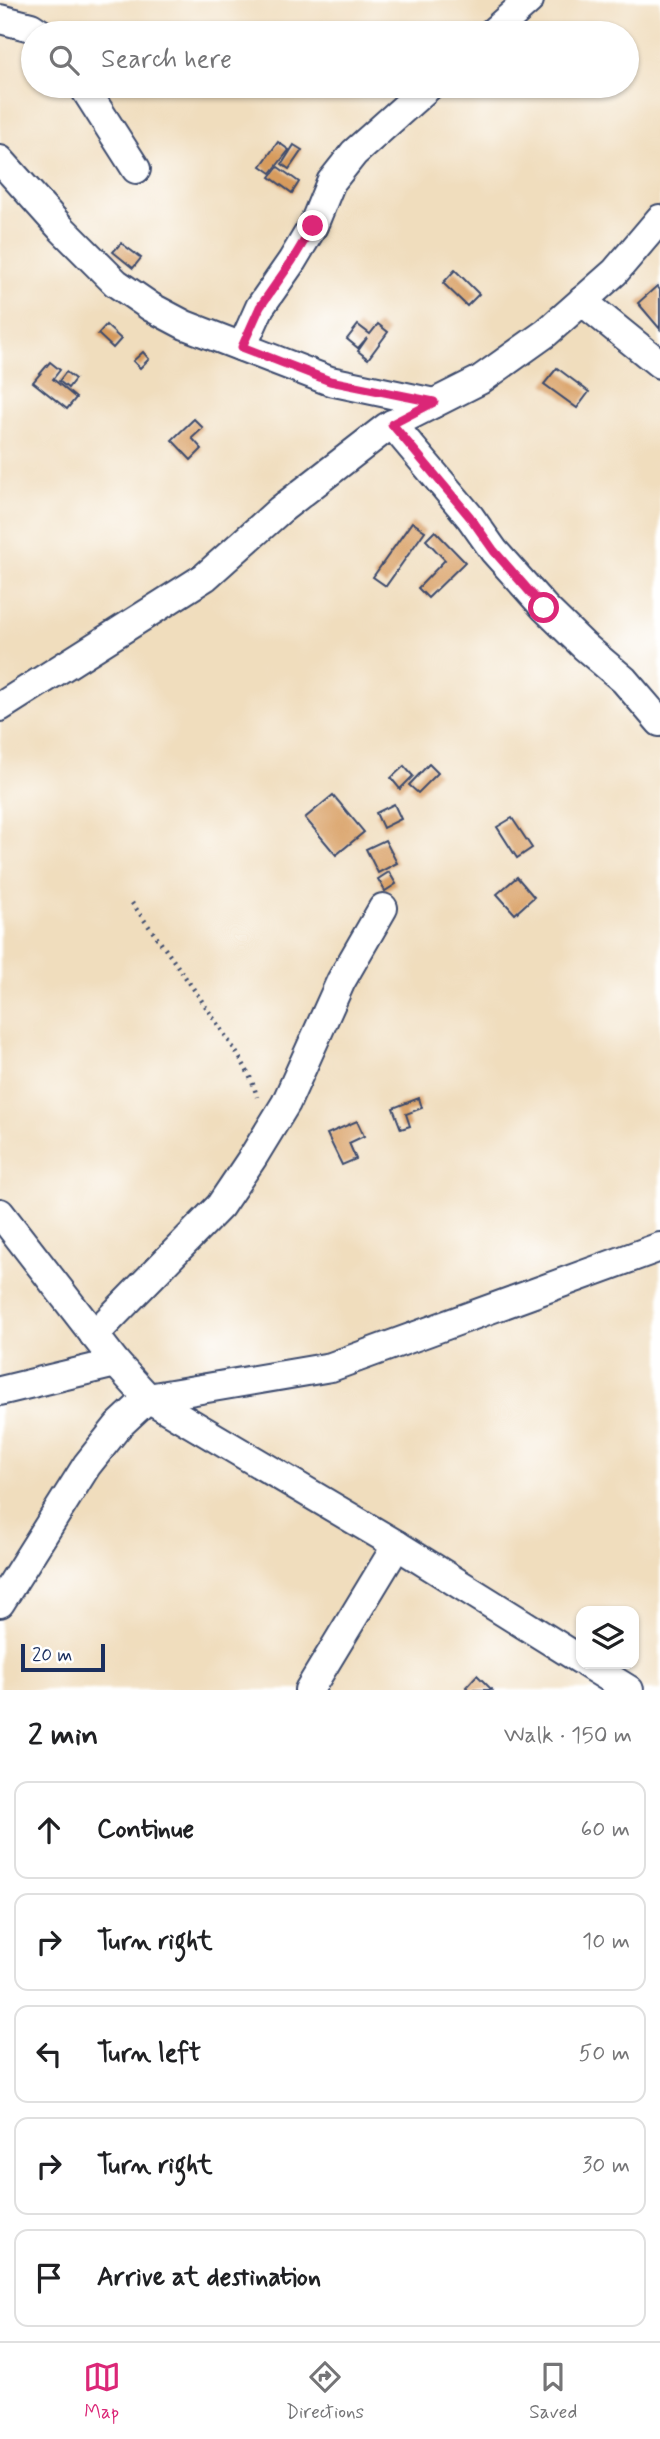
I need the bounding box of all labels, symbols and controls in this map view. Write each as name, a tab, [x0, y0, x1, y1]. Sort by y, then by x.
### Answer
search box	[21, 21, 639, 98]
icon: search	[45, 41, 83, 79]
text: Search here	[101, 43, 232, 77]
route end	[297, 210, 328, 241]
route start	[528, 592, 559, 623]
map controls	[576, 1606, 639, 1669]
button: layers	[576, 1606, 639, 1669]
scale bar	[21, 1641, 105, 1673]
text: 20 m	[32, 1643, 72, 1668]
text: 2 min	[28, 1716, 98, 1755]
text: Walk · 150 m	[504, 1721, 632, 1751]
icon: ahead	[30, 1811, 68, 1849]
text: Continue	[97, 1813, 194, 1847]
text: 60 m	[581, 1815, 630, 1845]
icon: right	[30, 1923, 68, 1961]
text: Turn right	[97, 1925, 213, 1959]
text: 10 m	[582, 1927, 630, 1957]
icon: left	[30, 2035, 68, 2073]
text: Turn left	[97, 2037, 201, 2071]
text: 50 m	[579, 2039, 630, 2069]
icon: right	[30, 2147, 68, 2185]
text: Turn right	[97, 2149, 213, 2183]
text: 30 m	[582, 2151, 630, 2181]
icon: arrive	[30, 2259, 68, 2297]
text: Arrive at destination	[97, 2261, 321, 2295]
tab: Map	[83, 2358, 121, 2425]
tab: Directions	[286, 2358, 364, 2425]
tab: Saved	[529, 2358, 577, 2425]

